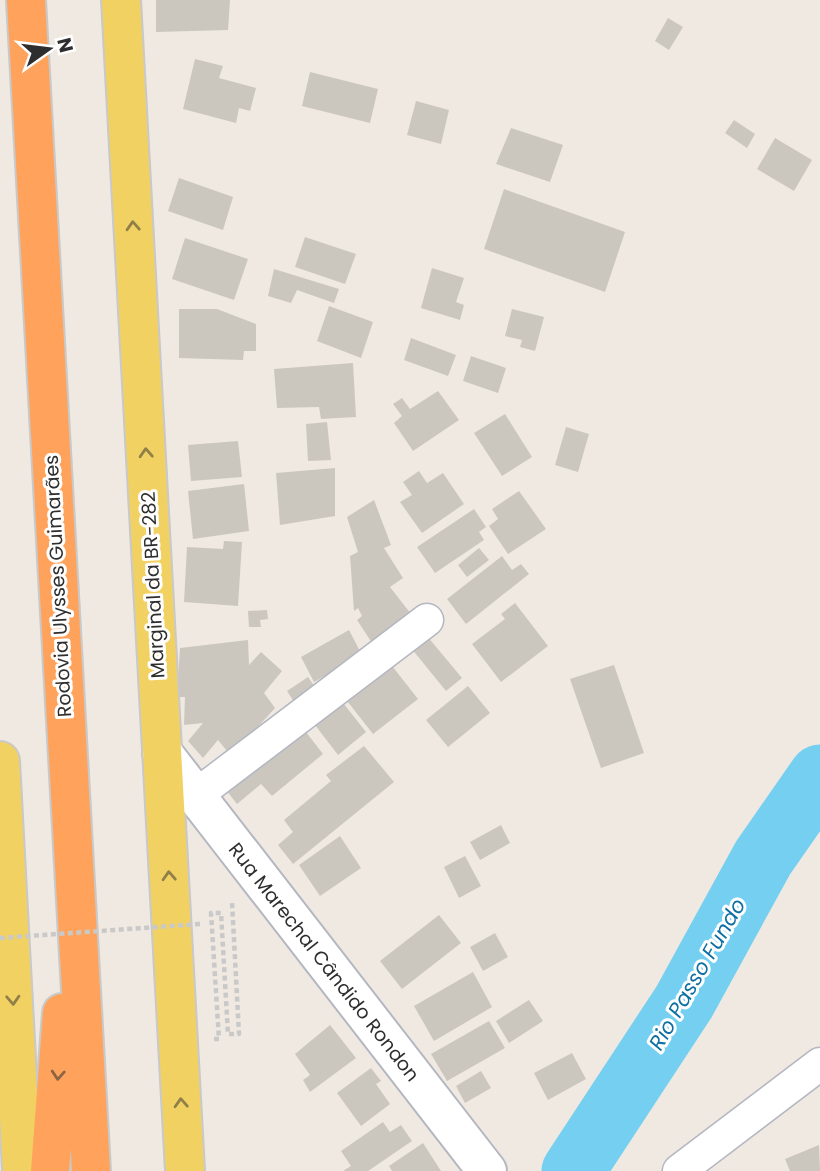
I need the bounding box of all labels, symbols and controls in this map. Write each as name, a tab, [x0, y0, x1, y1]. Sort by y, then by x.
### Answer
north arrow	[14, 14, 84, 84]
text: N	[50, 35, 80, 55]
one-way arrow	[126, 220, 141, 231]
one-way arrow	[138, 448, 153, 459]
street label: Rodovia Ulysses Guimarães	[38, 454, 78, 718]
street label: Marginal da BR-282	[135, 491, 171, 679]
street label: Rua Marechal Cândido Rondon	[222, 837, 426, 1087]
one-way arrow	[162, 870, 177, 881]
water label: Rio Passo Fundo	[642, 893, 752, 1055]
one-way arrow	[5, 995, 20, 1006]
one-way arrow	[51, 1070, 66, 1081]
one-way arrow	[174, 1097, 189, 1108]

